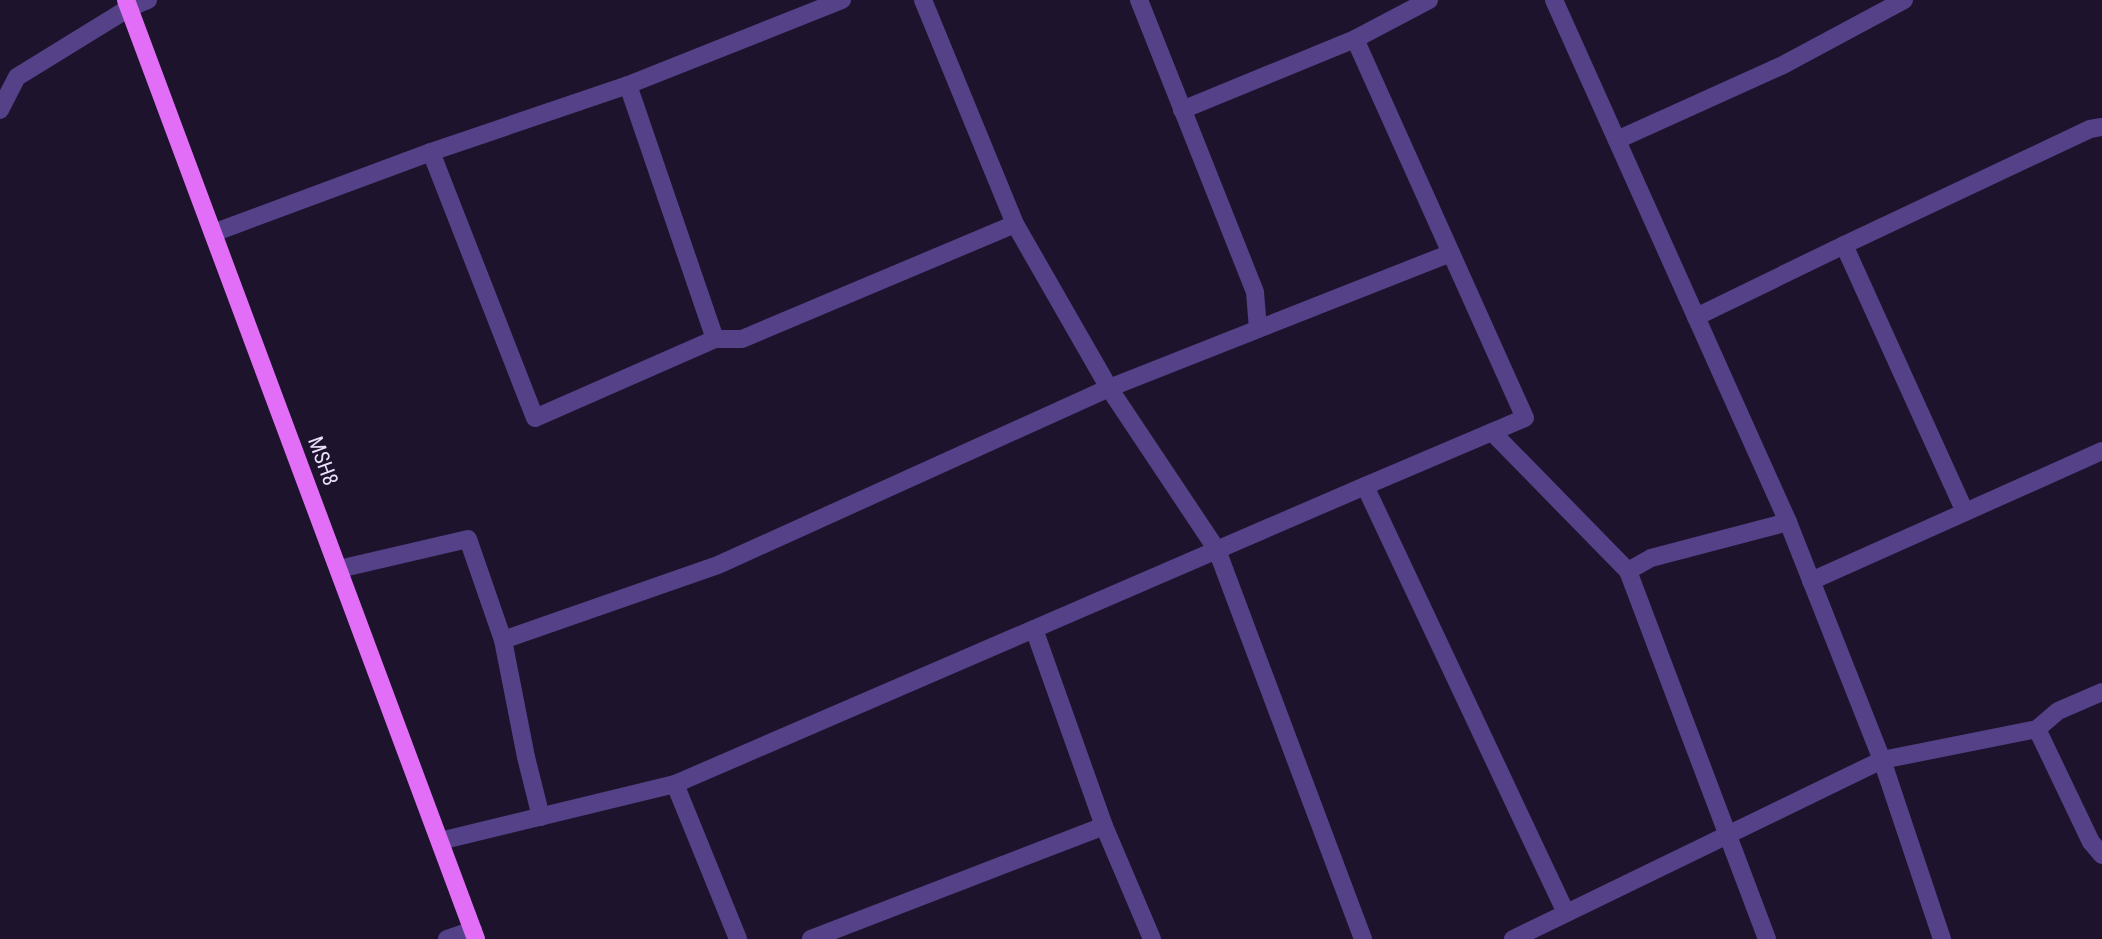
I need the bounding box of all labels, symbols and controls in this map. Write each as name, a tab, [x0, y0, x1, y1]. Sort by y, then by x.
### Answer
street label: MSH8	[303, 433, 343, 489]

